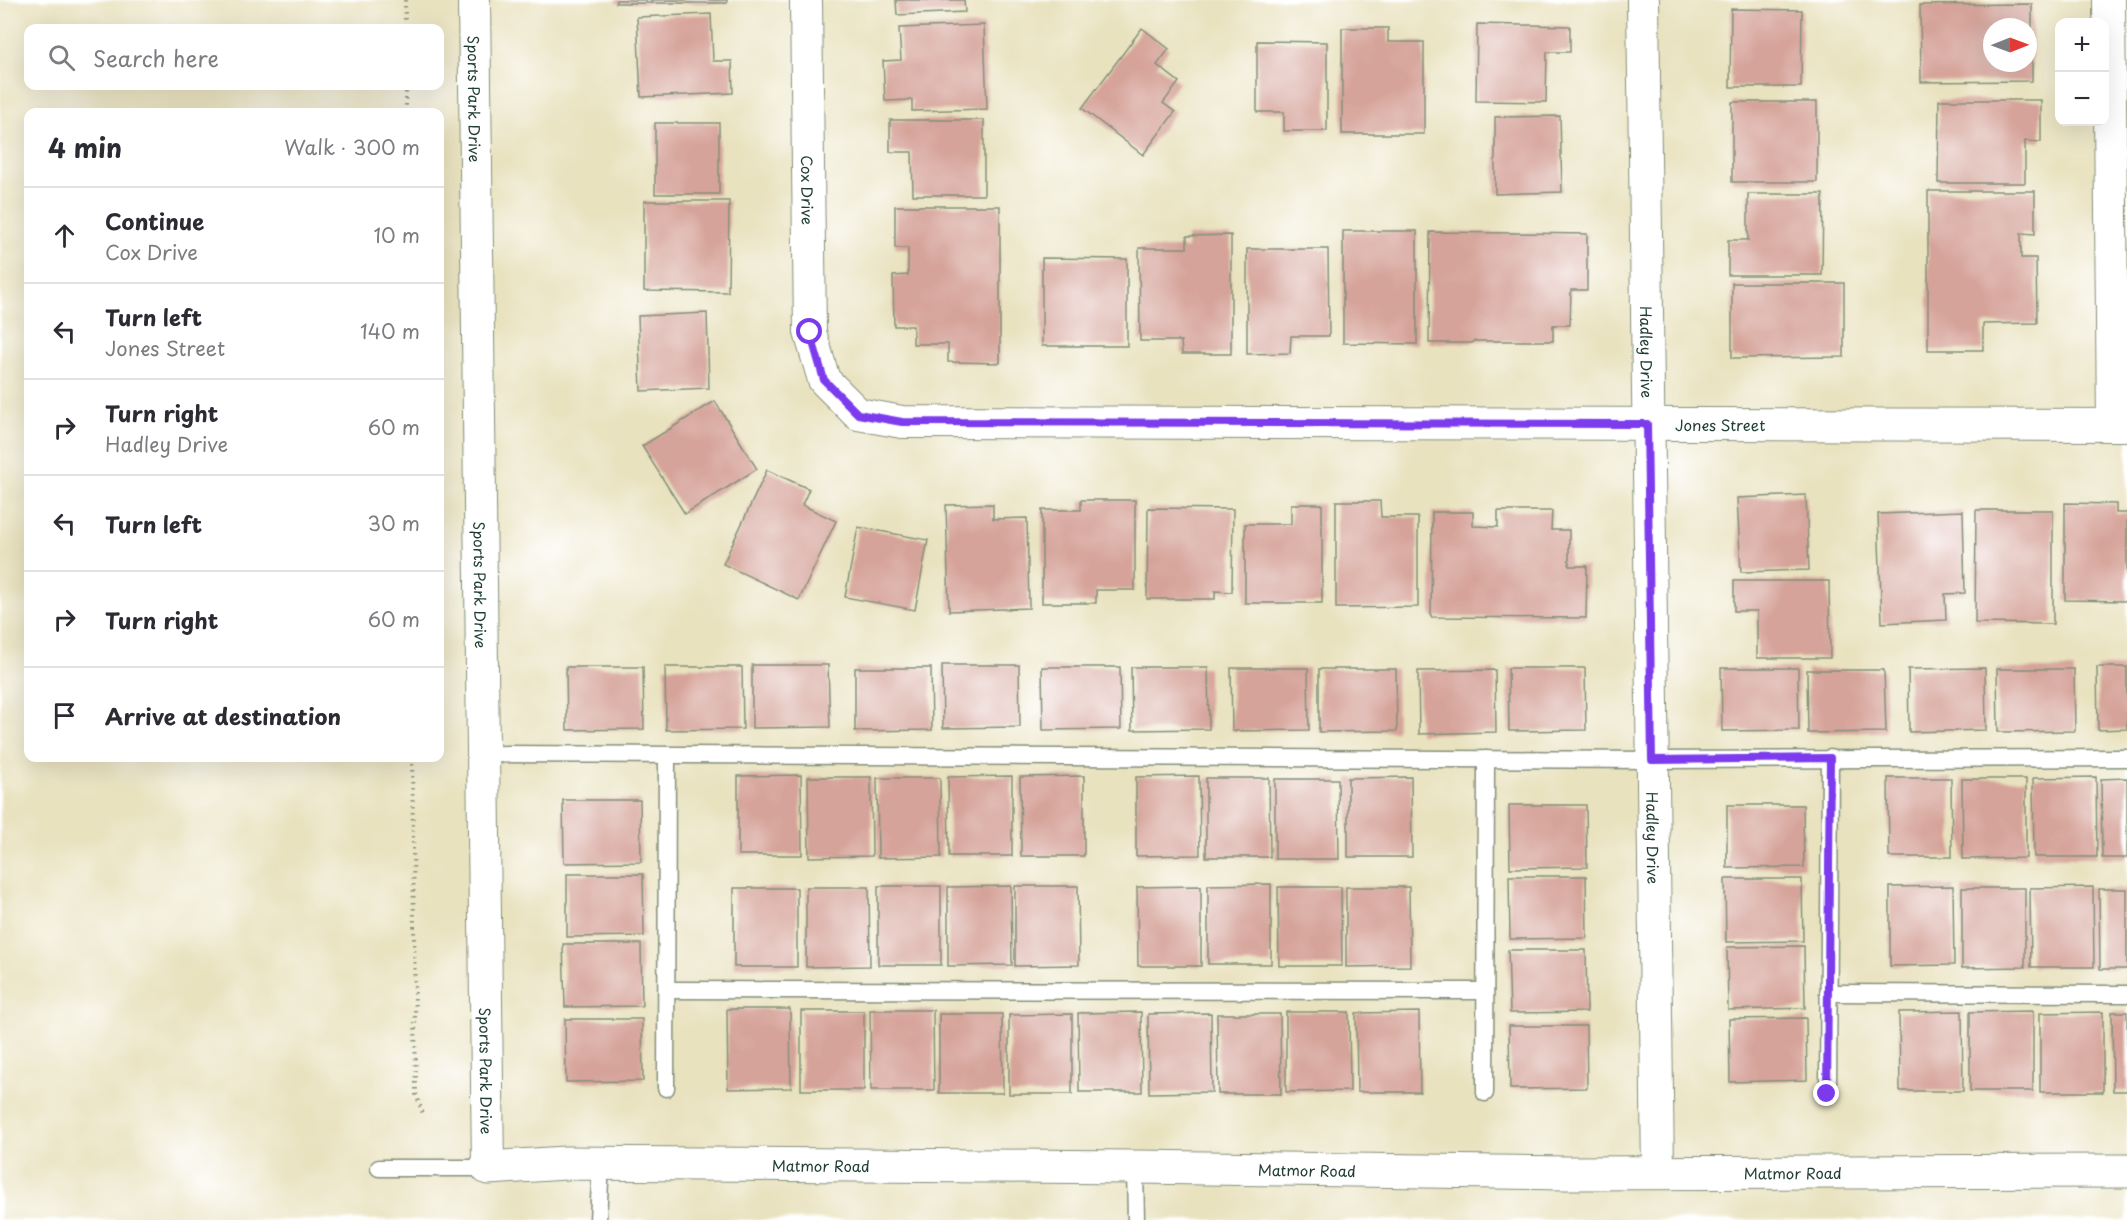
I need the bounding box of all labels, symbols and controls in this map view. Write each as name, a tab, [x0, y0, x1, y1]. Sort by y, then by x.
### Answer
north arrow	[1983, 18, 2037, 72]
map controls	[2055, 18, 2109, 126]
button: +	[2055, 18, 2109, 72]
search box	[24, 24, 444, 90]
street label: Sports Park Drive	[463, 35, 487, 163]
icon: search	[45, 41, 78, 74]
text: Search here	[93, 41, 219, 74]
button: −	[2055, 72, 2109, 126]
text: 4 min	[48, 128, 122, 167]
text: Walk · 300 m	[284, 132, 420, 162]
street label: Cox Drive	[796, 155, 820, 225]
text: Continue	[105, 204, 204, 237]
icon: ahead	[48, 219, 81, 252]
text: 10 m	[373, 220, 420, 250]
text: Cox Drive	[105, 237, 198, 267]
text: Turn left	[105, 300, 202, 333]
street label: Hadley Drive	[1635, 306, 1660, 398]
icon: left	[48, 315, 81, 348]
text: 140 m	[360, 316, 420, 346]
route start	[796, 318, 822, 344]
text: Jones Street	[105, 333, 225, 363]
text: Turn right	[105, 396, 218, 429]
icon: right	[48, 411, 81, 444]
text: 60 m	[368, 412, 420, 442]
street label: Jones Street	[1675, 412, 1765, 436]
text: Hadley Drive	[105, 429, 228, 459]
icon: left	[48, 507, 81, 540]
text: Turn left	[105, 507, 202, 540]
text: 30 m	[367, 508, 420, 538]
street label: Sports Park Drive	[469, 521, 493, 649]
icon: right	[48, 603, 81, 636]
text: Turn right	[105, 603, 218, 636]
text: 60 m	[368, 604, 420, 634]
icon: arrive	[48, 699, 81, 732]
text: Arrive at destination	[105, 699, 341, 732]
street label: Hadley Drive	[1642, 792, 1666, 884]
street label: Sports Park Drive	[475, 1007, 499, 1135]
route end	[1813, 1080, 1839, 1106]
street label: Matmor Road	[772, 1153, 870, 1177]
street label: Matmor Road	[1258, 1157, 1356, 1182]
street label: Matmor Road	[1744, 1161, 1842, 1184]

